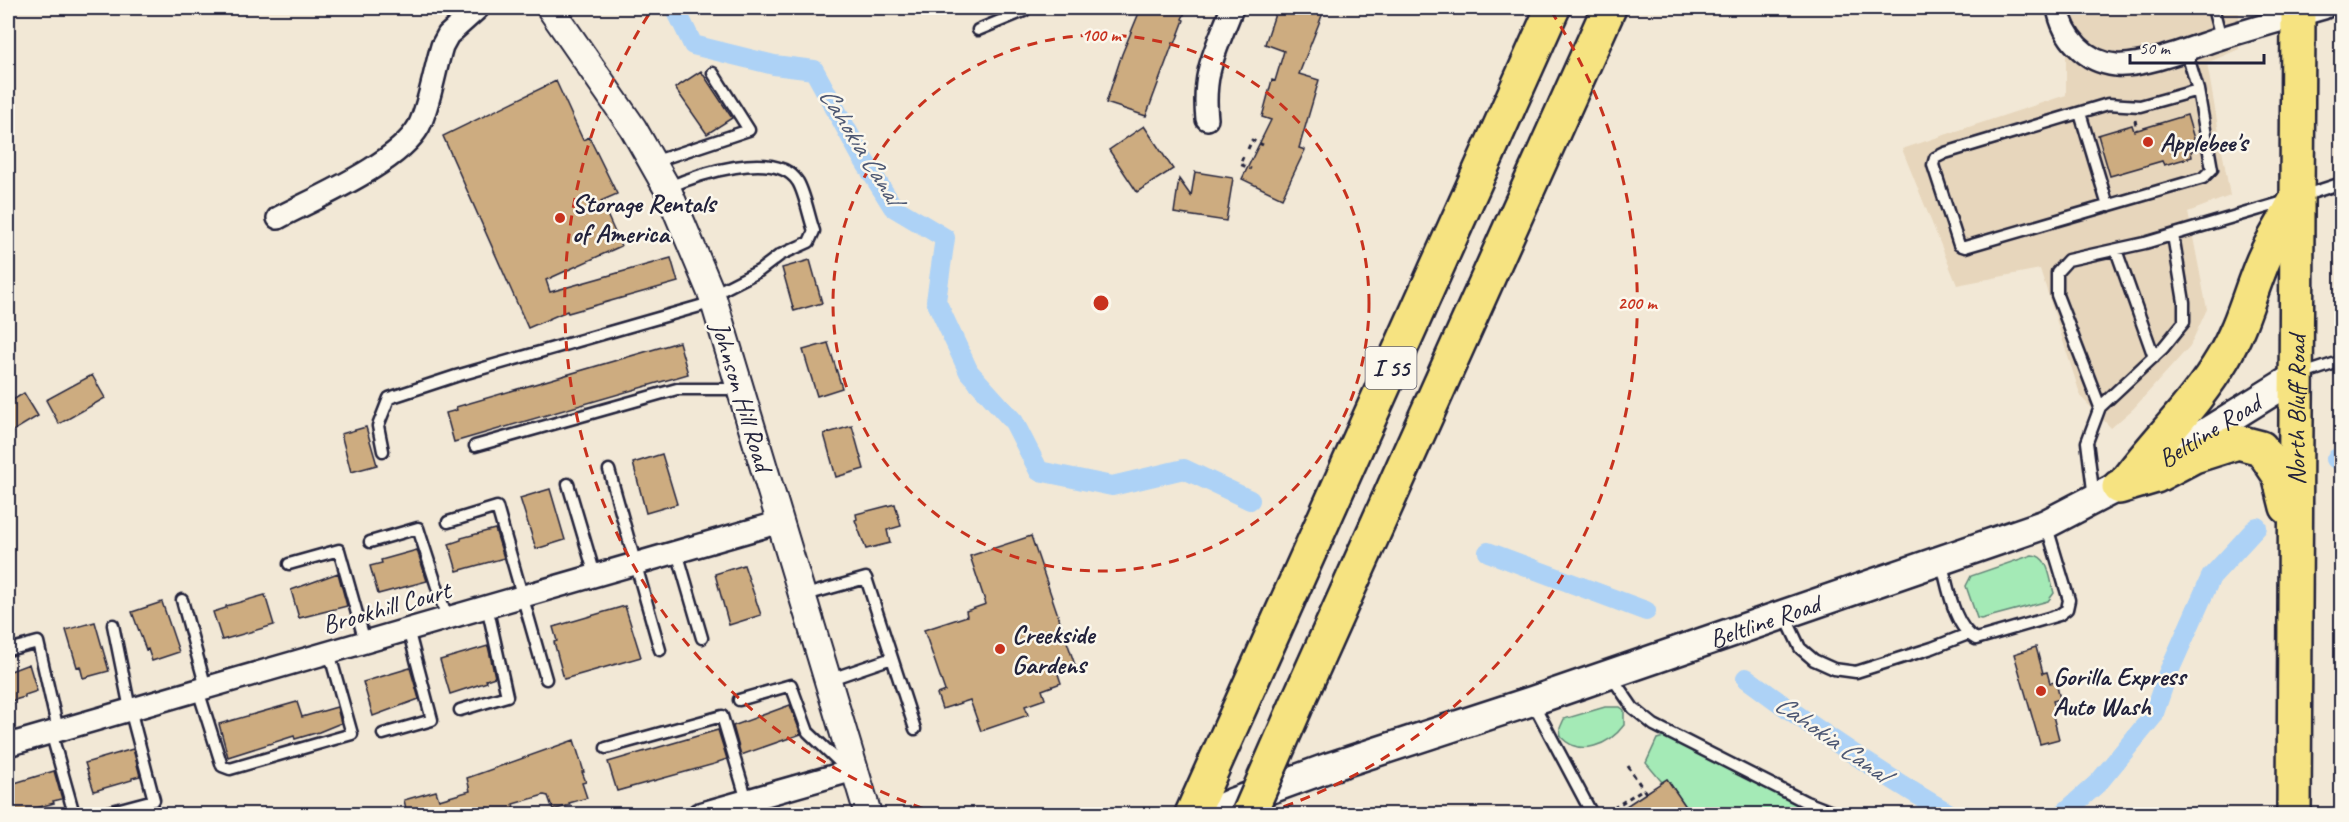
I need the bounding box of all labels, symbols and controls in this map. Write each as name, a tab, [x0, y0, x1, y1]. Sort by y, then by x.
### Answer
text: 100 m	[1082, 24, 1122, 46]
scale bar	[2130, 27, 2264, 65]
text: 50 m	[2139, 37, 2172, 59]
water label: Cahokia Canal	[812, 80, 915, 218]
place label: Applebee's	[2160, 126, 2250, 159]
marker: Applebee's	[2141, 135, 2155, 149]
place label: Storage Rentals of America	[572, 187, 718, 250]
marker: Storage Rentals of America	[553, 211, 567, 225]
text: 200 m	[1618, 292, 1658, 314]
centre of rings	[1091, 293, 1111, 313]
street label: Johnson Hill Road	[703, 316, 781, 478]
street label: North Bluff Road	[2280, 331, 2313, 485]
road number: I 55	[1366, 347, 1416, 389]
street label: Beltline Road	[2152, 385, 2270, 475]
street label: Brookhill Court	[318, 573, 456, 641]
street label: Beltline Road	[1705, 586, 1828, 656]
place label: Creekside Gardens	[1012, 618, 1097, 681]
marker: Creekside Gardens	[993, 642, 1007, 656]
place label: Gorilla Express Auto Wash	[2053, 660, 2188, 723]
marker: Gorilla Express Auto Wash	[2034, 684, 2048, 698]
water label: Cahokia Canal	[1769, 686, 1903, 795]

